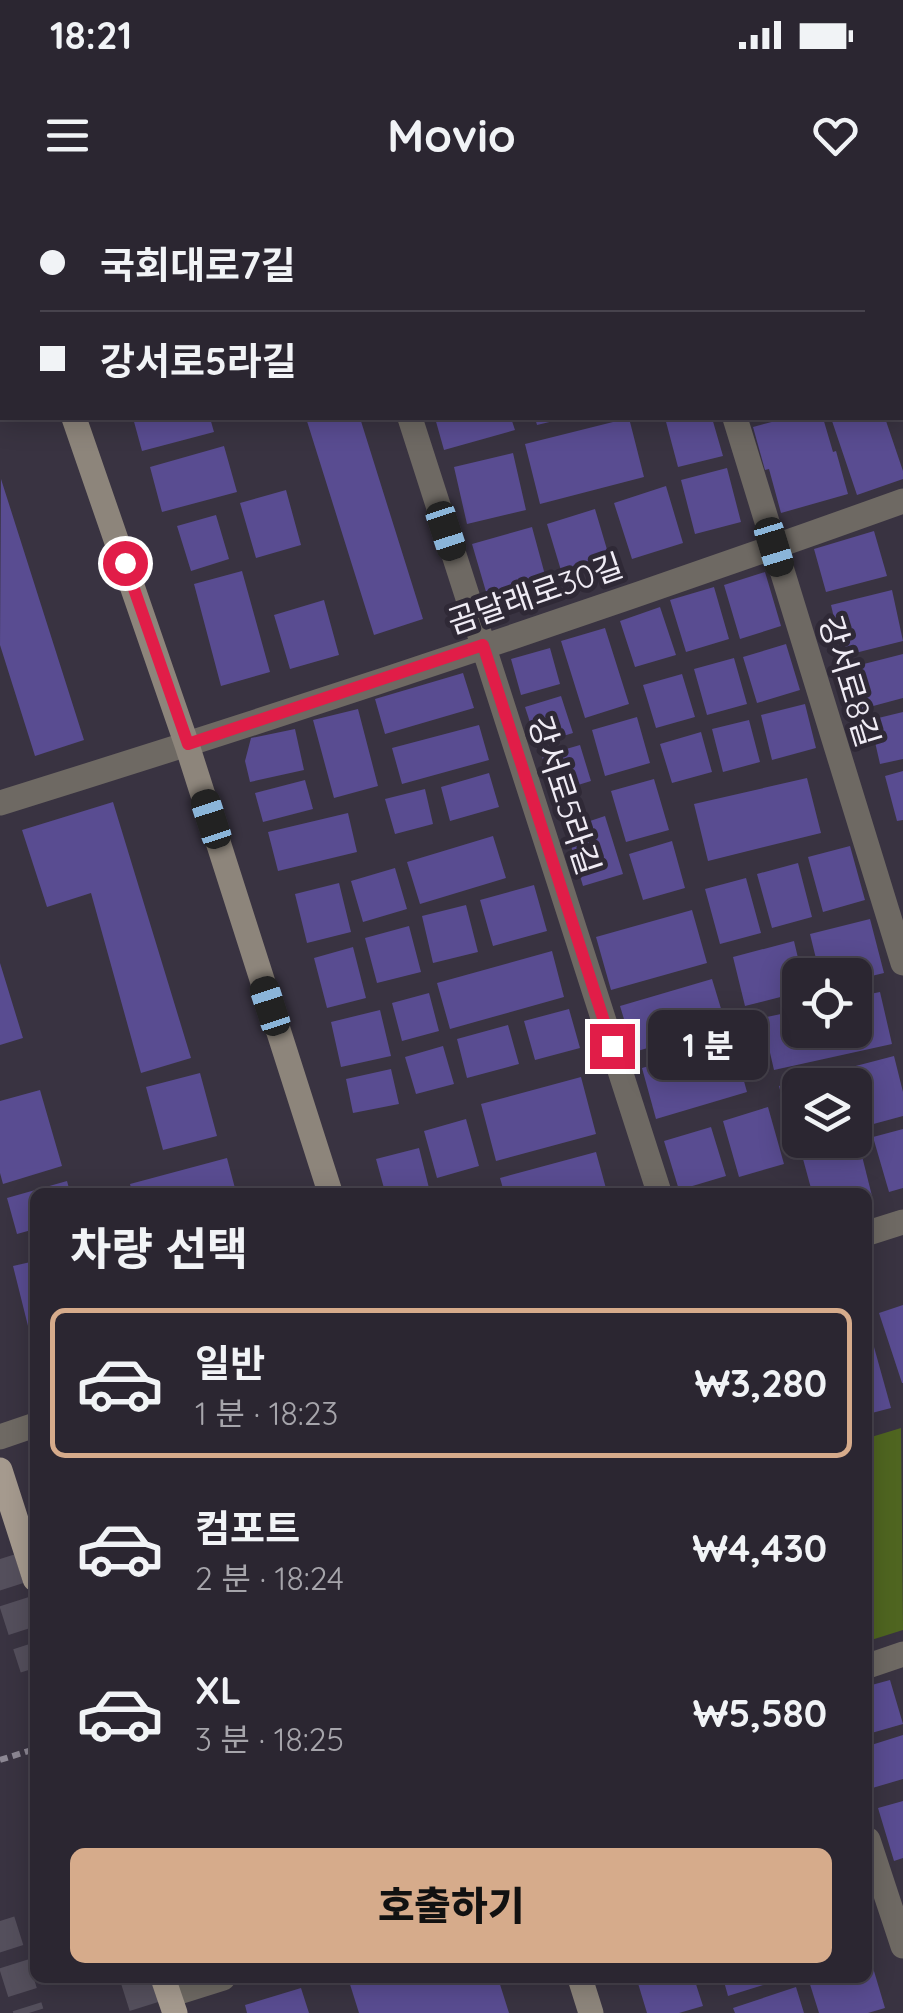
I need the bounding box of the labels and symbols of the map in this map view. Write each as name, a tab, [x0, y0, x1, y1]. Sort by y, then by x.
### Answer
car	[422, 498, 470, 564]
car	[751, 514, 797, 580]
route start	[103, 541, 148, 586]
street label: 곰달래로30길	[442, 544, 628, 642]
street label: 강서로8길	[811, 611, 889, 751]
street label: 강서로5라길	[521, 711, 609, 879]
car	[187, 786, 235, 852]
car	[246, 973, 294, 1039]
callout: 1 분	[647, 1011, 767, 1081]
route end	[590, 1024, 635, 1069]

